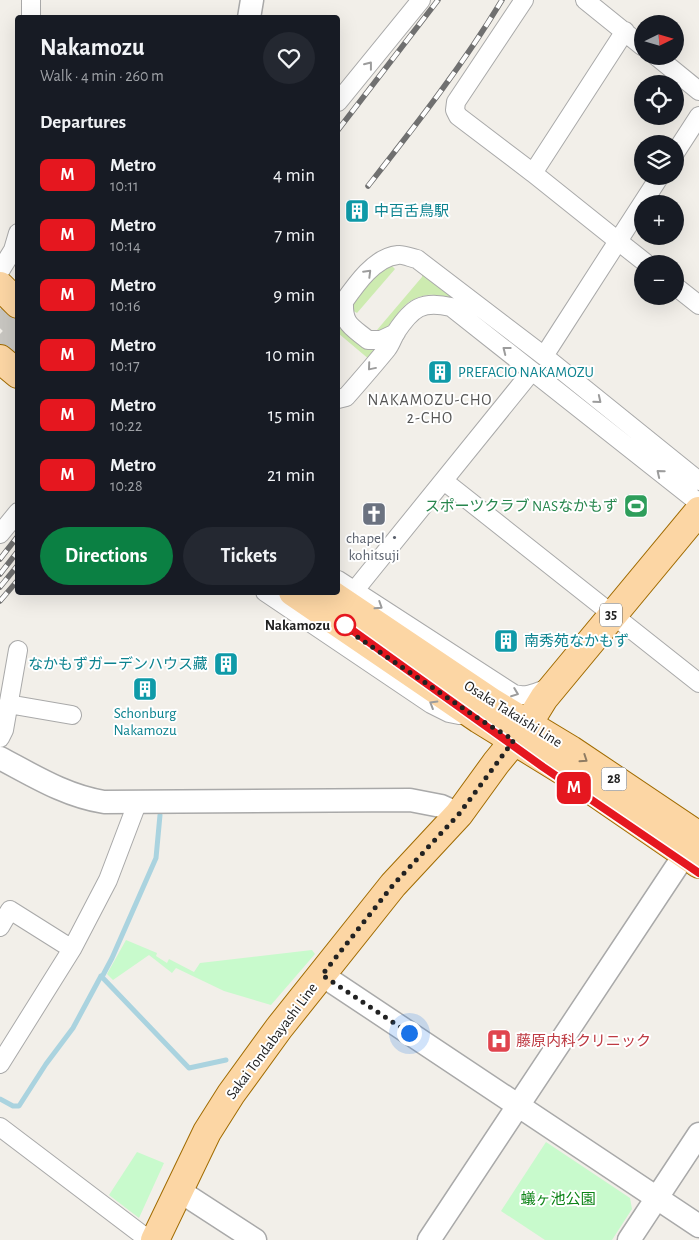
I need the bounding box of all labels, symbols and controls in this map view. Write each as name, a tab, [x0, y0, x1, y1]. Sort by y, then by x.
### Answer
north arrow	[634, 15, 684, 65]
map controls	[634, 15, 684, 305]
button: heart	[263, 32, 315, 84]
text: Nakamozu	[40, 36, 145, 60]
one-way arrow	[363, 62, 371, 71]
text: Walk · 4 min · 260 m	[40, 68, 164, 84]
button: locate	[634, 75, 684, 125]
text: Departures	[40, 113, 126, 132]
button: layers	[634, 135, 684, 185]
text: Metro	[110, 156, 156, 175]
text: M	[60, 166, 75, 184]
text: 4 min	[273, 166, 315, 185]
text: 10:11	[110, 178, 139, 194]
button: +	[634, 195, 684, 245]
building icon: 中百舌鳥駅	[344, 198, 370, 224]
place label: 中百舌鳥駅	[374, 203, 449, 219]
text: Metro	[110, 216, 156, 235]
text: M	[60, 226, 75, 244]
text: 7 min	[274, 226, 315, 245]
text: 10:14	[110, 238, 141, 254]
button: −	[634, 255, 684, 305]
one-way arrow	[362, 269, 371, 278]
text: Metro	[110, 276, 156, 295]
text: M	[60, 286, 75, 304]
text: 9 min	[273, 286, 315, 305]
text: 10:16	[110, 298, 141, 314]
text: Metro	[110, 336, 156, 355]
text: M	[60, 346, 75, 364]
text: 10 min	[266, 346, 315, 365]
one-way arrow	[503, 347, 512, 355]
text: 10:17	[110, 358, 140, 374]
building icon: PREFACIO NAKAMOZU	[427, 359, 453, 385]
one-way arrow	[369, 361, 377, 370]
place label: PREFACIO NAKAMOZU	[458, 365, 594, 380]
district label: NAKAMOZU-CHO 2-CHO	[368, 392, 493, 426]
one-way arrow	[593, 395, 602, 404]
text: Metro	[110, 396, 156, 415]
text: M	[60, 406, 75, 424]
text: 15 min	[268, 406, 315, 425]
text: 10:22	[110, 418, 142, 434]
text: Metro	[110, 456, 156, 475]
text: M	[60, 466, 75, 484]
text: 21 min	[267, 466, 315, 485]
one-way arrow	[657, 469, 666, 478]
text: 10:28	[110, 478, 142, 494]
sports icon: スポーツクラブ NASなかもず	[623, 493, 649, 519]
place label: スポーツクラブ NASなかもず	[425, 498, 618, 514]
church icon: chapel ・ kohitsuji	[361, 501, 387, 527]
button: Directions	[40, 527, 173, 585]
button: Tickets	[183, 527, 315, 585]
place label: chapel ・ kohitsuji	[346, 531, 402, 563]
one-way arrow	[373, 600, 382, 609]
road number: 35	[600, 604, 622, 626]
marker: Nakamozu	[334, 614, 356, 636]
place label: Nakamozu	[265, 618, 330, 633]
building icon: 南秀苑なかもず	[493, 628, 519, 654]
place label: 南秀苑なかもず	[524, 633, 629, 649]
building icon: なかもずガーデンハウス藏	[213, 651, 239, 677]
place label: なかもずガーデンハウス藏	[28, 656, 208, 672]
building icon: Schonburg Nakamozu	[132, 676, 158, 702]
street label: Osaka Takaishi Line	[461, 678, 565, 750]
one-way arrow	[510, 687, 519, 697]
one-way arrow	[429, 701, 438, 711]
place label: Schonburg Nakamozu	[113, 706, 177, 738]
one-way arrow	[578, 753, 588, 762]
road number: 28	[602, 768, 626, 791]
line badge: M	[558, 772, 590, 804]
text: M	[567, 779, 581, 797]
street label: Sakai Tondabayashi Line	[224, 980, 320, 1102]
your location	[397, 1021, 422, 1046]
hospital icon: 藤原内科クリニック	[486, 1028, 512, 1054]
place label: 藤原内科クリニック	[516, 1033, 651, 1049]
park label: 蟻ヶ池公園	[520, 1190, 596, 1207]

